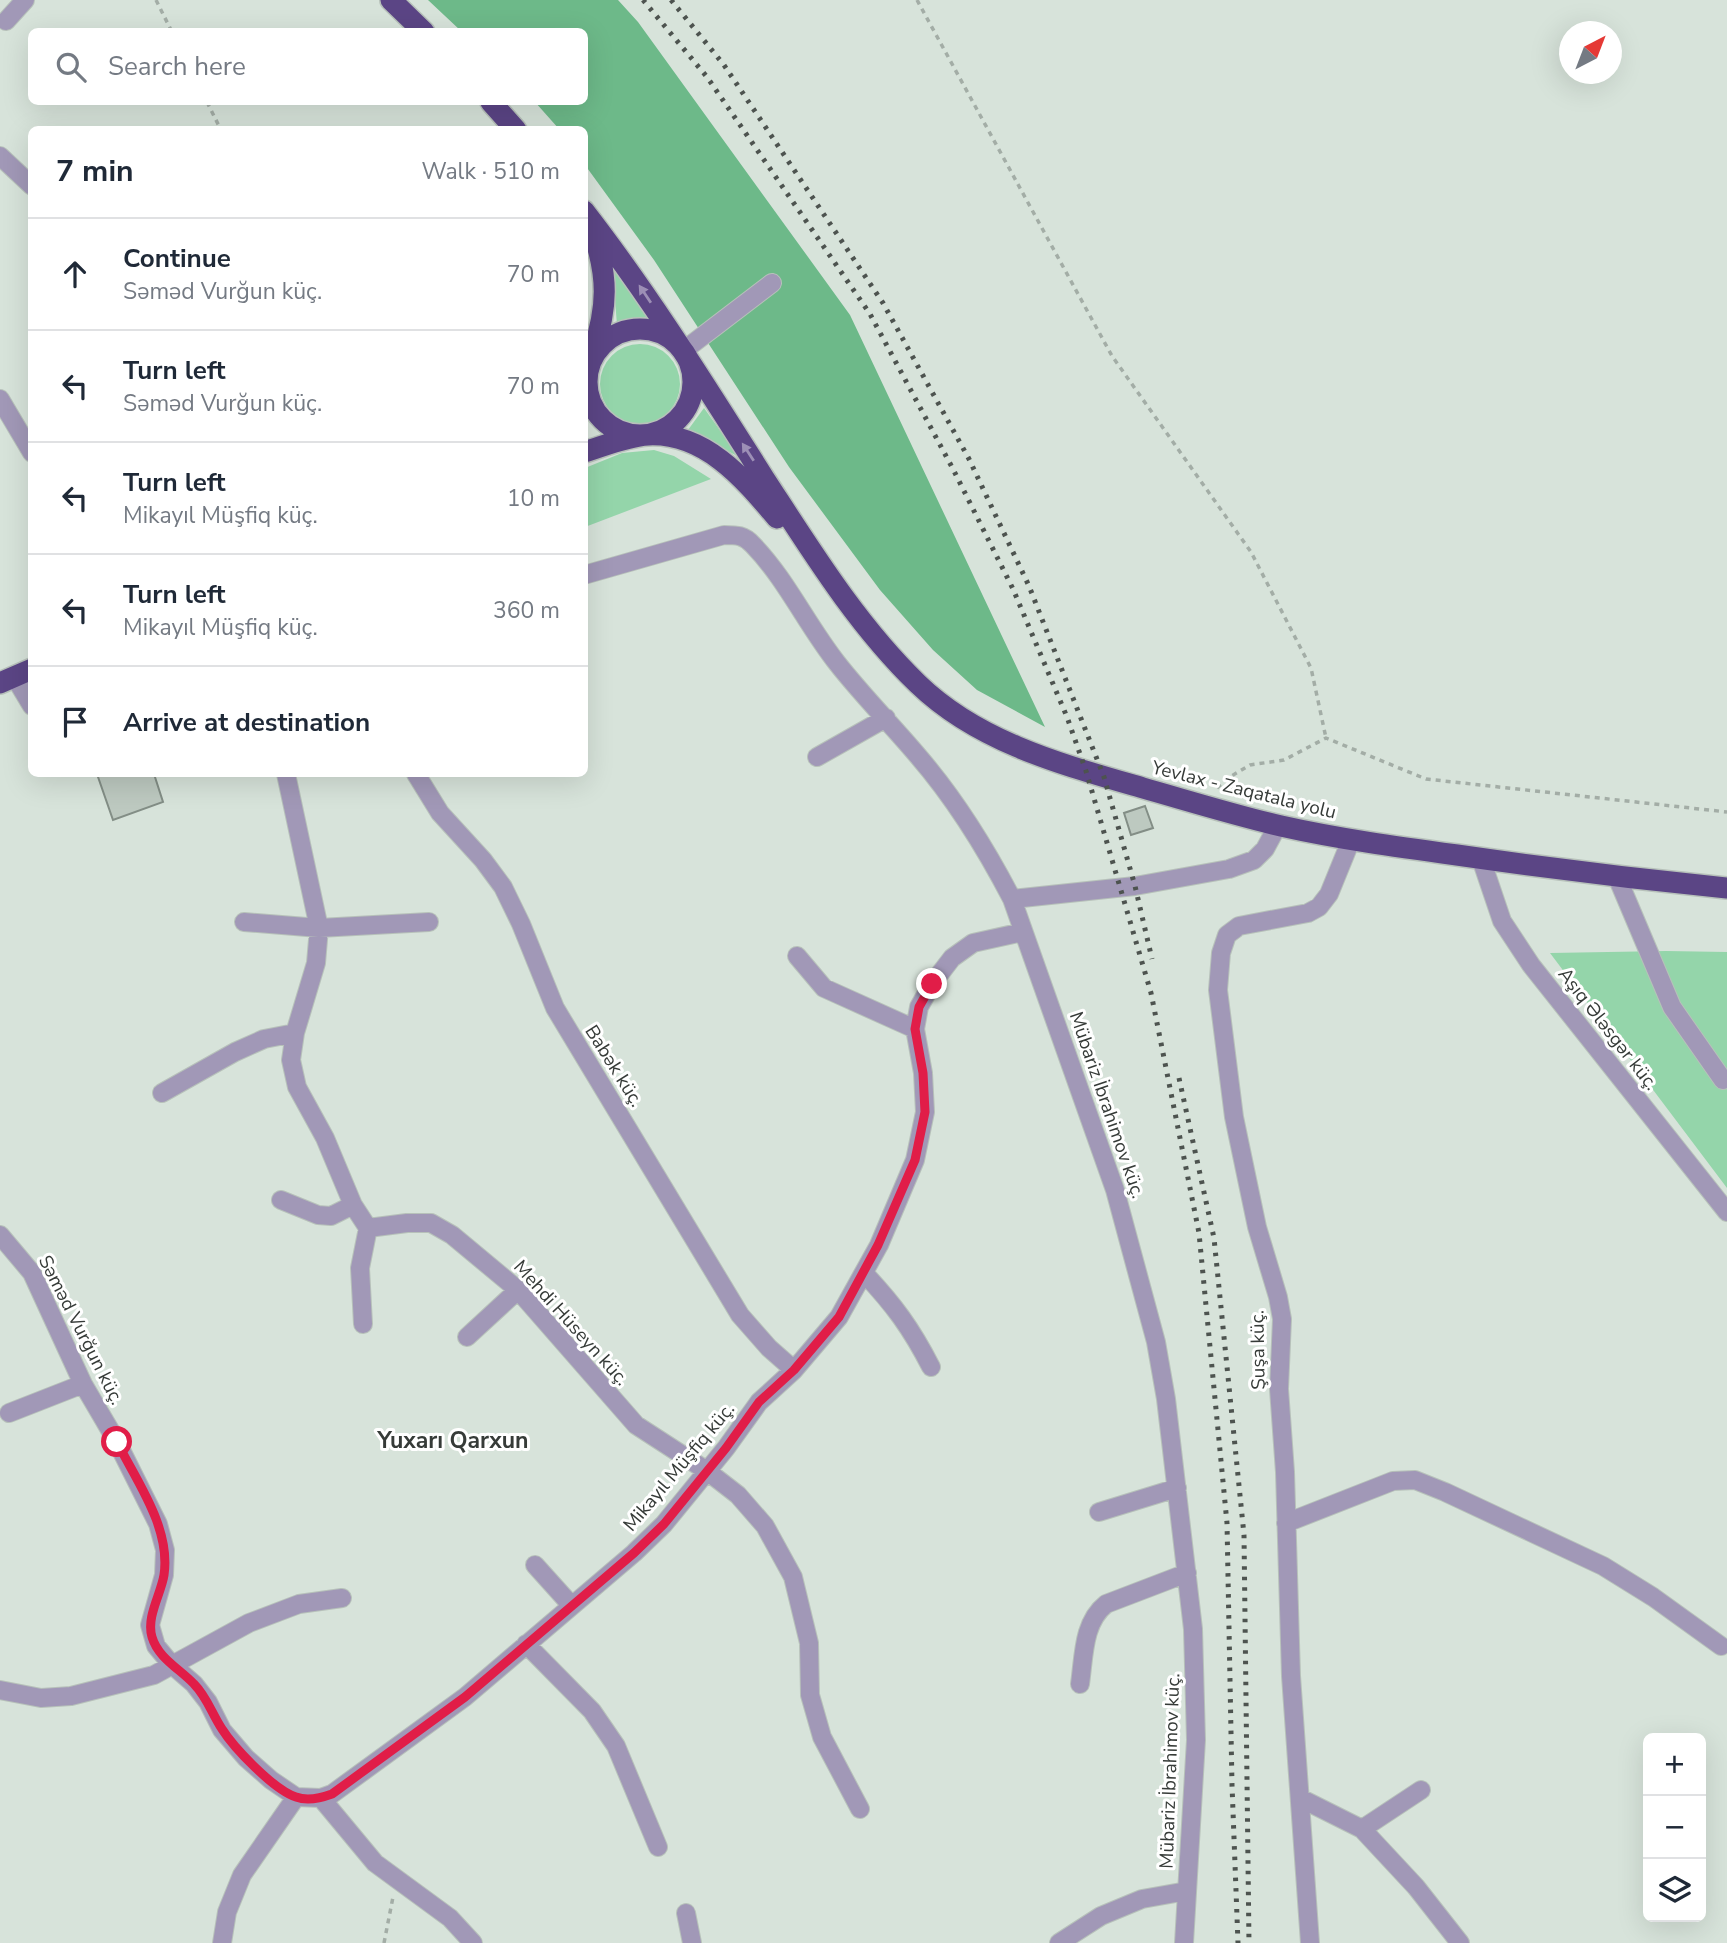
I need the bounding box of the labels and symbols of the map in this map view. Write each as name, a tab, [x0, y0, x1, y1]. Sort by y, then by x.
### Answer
north arrow	[1559, 21, 1622, 84]
one-way arrow	[639, 284, 652, 304]
one-way arrow	[742, 443, 755, 462]
street label: Yevlax - Zaqatala yolu	[1148, 754, 1339, 825]
street label: Aşıq Ələsgər küç.	[1552, 962, 1664, 1096]
route end	[916, 968, 947, 999]
street label: Mübariz İbrahimov küç.	[1063, 1008, 1151, 1202]
street label: Babək küç.	[579, 1020, 649, 1112]
street label: Səməd Vurğun küç.	[32, 1251, 130, 1409]
street label: Mehdi Hüseyn küç.	[508, 1255, 634, 1391]
street label: Şuşa küç.	[1244, 1310, 1272, 1390]
street label: Mikayıl Müşfiq küç.	[617, 1397, 741, 1537]
district label: Yuxarı Qarxun	[376, 1425, 529, 1456]
route start	[101, 1426, 132, 1457]
street label: Mübariz İbrahimov küç.	[1154, 1673, 1186, 1869]

